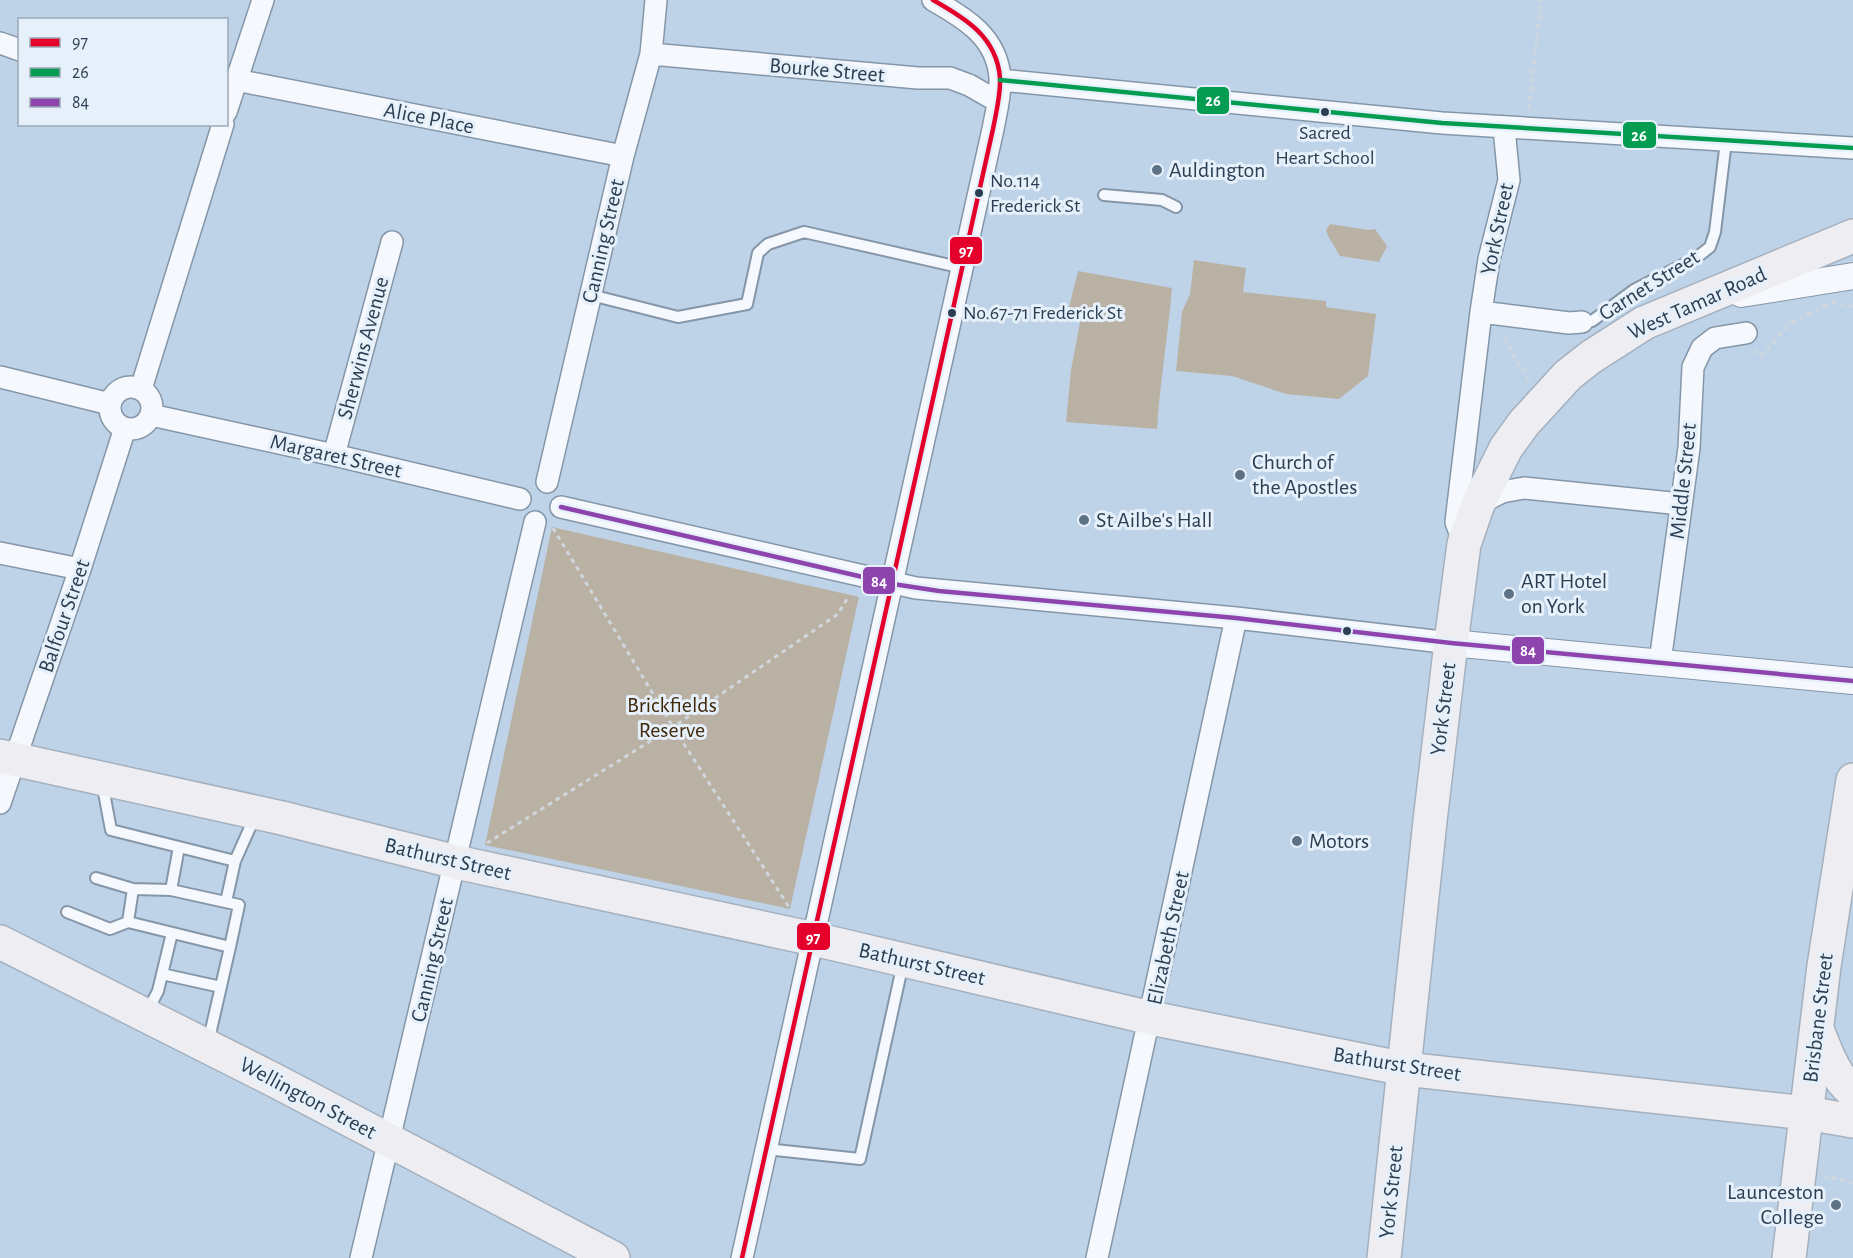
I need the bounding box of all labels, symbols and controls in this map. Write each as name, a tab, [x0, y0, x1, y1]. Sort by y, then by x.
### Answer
legend	[18, 18, 228, 126]
text: 97	[72, 34, 88, 52]
street label: Bourke Street	[768, 54, 886, 86]
text: 26	[72, 64, 89, 82]
line badge: 26	[1196, 86, 1230, 115]
text: 26	[1205, 93, 1221, 109]
text: 84	[72, 94, 90, 112]
street label: Alice Place	[382, 98, 476, 138]
marker: Sacred Heart School	[1319, 106, 1331, 118]
line badge: 26	[1622, 121, 1657, 149]
place label: Sacred Heart School	[1275, 123, 1375, 168]
text: 26	[1631, 128, 1647, 144]
place label: Auldington	[1169, 159, 1265, 181]
marker: Auldington	[1150, 163, 1164, 177]
place label: No.114 Frederick St	[990, 171, 1081, 216]
street label: Canning Street	[578, 177, 628, 305]
street label: York Street	[1477, 181, 1517, 277]
marker: No.114 Frederick St	[973, 187, 985, 199]
line badge: 97	[949, 236, 983, 265]
text: 97	[959, 243, 973, 259]
street label: Garnet Street	[1595, 245, 1703, 325]
street label: West Tamar Road	[1625, 263, 1769, 343]
street label: Sherwins Avenue	[333, 274, 393, 422]
place label: No.67-71 Frederick St	[963, 303, 1123, 323]
marker: No.67-71 Frederick St	[946, 307, 958, 319]
street label: Middle Street	[1666, 422, 1700, 540]
street label: Margaret Street	[268, 430, 404, 482]
place label: Church of the Apostles	[1252, 451, 1357, 498]
marker: Church of the Apostles	[1233, 468, 1247, 482]
place label: St Ailbe's Hall	[1096, 509, 1213, 531]
marker: St Ailbe's Hall	[1077, 513, 1091, 527]
street label: Balfour Street	[34, 557, 94, 675]
line badge: 84	[862, 566, 896, 595]
place label: ART Hotel on York	[1521, 570, 1607, 617]
text: 84	[871, 574, 887, 590]
marker: ART Hotel on York	[1502, 587, 1516, 601]
unlabelled marker	[1341, 625, 1353, 637]
line badge: 84	[1511, 636, 1545, 665]
text: 84	[1520, 643, 1536, 659]
street label: York Street	[1426, 661, 1460, 757]
park label: Brickfields Reserve	[627, 694, 717, 741]
place label: Motors	[1309, 830, 1369, 852]
street label: Bathurst Street	[383, 834, 513, 884]
marker: Motors	[1290, 834, 1304, 848]
street label: Elizabeth Street	[1143, 869, 1193, 1007]
street label: Canning Street	[407, 896, 457, 1024]
line badge: 97	[796, 922, 831, 951]
text: 97	[806, 930, 820, 946]
street label: Bathurst Street	[857, 939, 987, 989]
street label: Brisbane Street	[1799, 952, 1837, 1084]
street label: Bathurst Street	[1332, 1043, 1462, 1085]
street label: Wellington Street	[236, 1053, 380, 1143]
street label: York Street	[1375, 1144, 1407, 1240]
place label: Launceston College	[1727, 1181, 1824, 1228]
marker: Launceston College	[1829, 1198, 1843, 1212]

